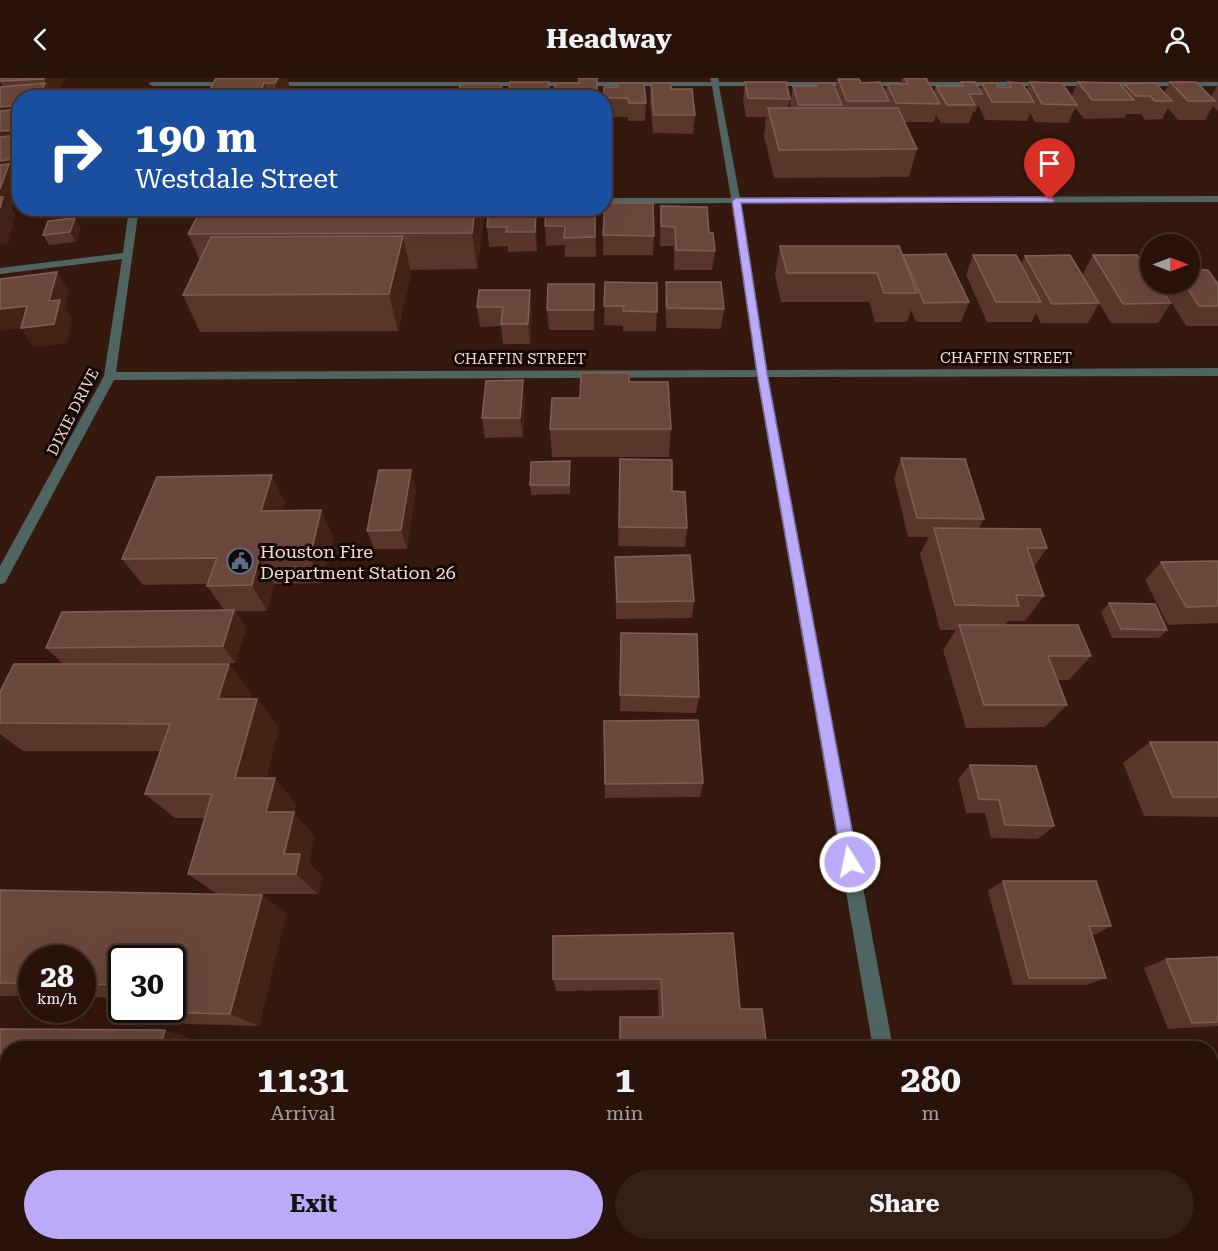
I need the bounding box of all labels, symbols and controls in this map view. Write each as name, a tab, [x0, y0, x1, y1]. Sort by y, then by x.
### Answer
icon: back	[24, 23, 57, 56]
text: Headway	[546, 23, 672, 55]
icon: person	[1161, 23, 1194, 56]
text: 190 m	[135, 113, 257, 162]
icon: right	[36, 114, 114, 192]
pin	[1024, 138, 1075, 200]
icon: arrive	[1033, 147, 1066, 180]
text: Westdale Street	[135, 163, 338, 195]
north arrow	[1140, 234, 1200, 294]
map controls	[1140, 234, 1200, 294]
street label: CHAFFIN STREET	[940, 349, 1072, 367]
street label: CHAFFIN STREET	[454, 350, 586, 368]
street label: DIXIE DRIVE	[43, 366, 103, 458]
place label: Houston Fire Department Station 26	[260, 541, 456, 583]
public building icon: Houston Fire Department Station 26	[225, 546, 255, 576]
position arrow	[818, 830, 882, 894]
speed limit sign: 30	[108, 945, 186, 1023]
text: 28	[40, 959, 74, 994]
text: km/h	[37, 990, 77, 1008]
text: 11:31	[257, 1059, 349, 1101]
text: 1	[615, 1059, 635, 1101]
text: 280	[901, 1059, 961, 1101]
text: Arrival	[270, 1101, 335, 1125]
text: min	[606, 1101, 643, 1125]
text: m	[922, 1101, 940, 1125]
button: Exit	[24, 1170, 603, 1239]
button: Share	[615, 1170, 1194, 1239]

